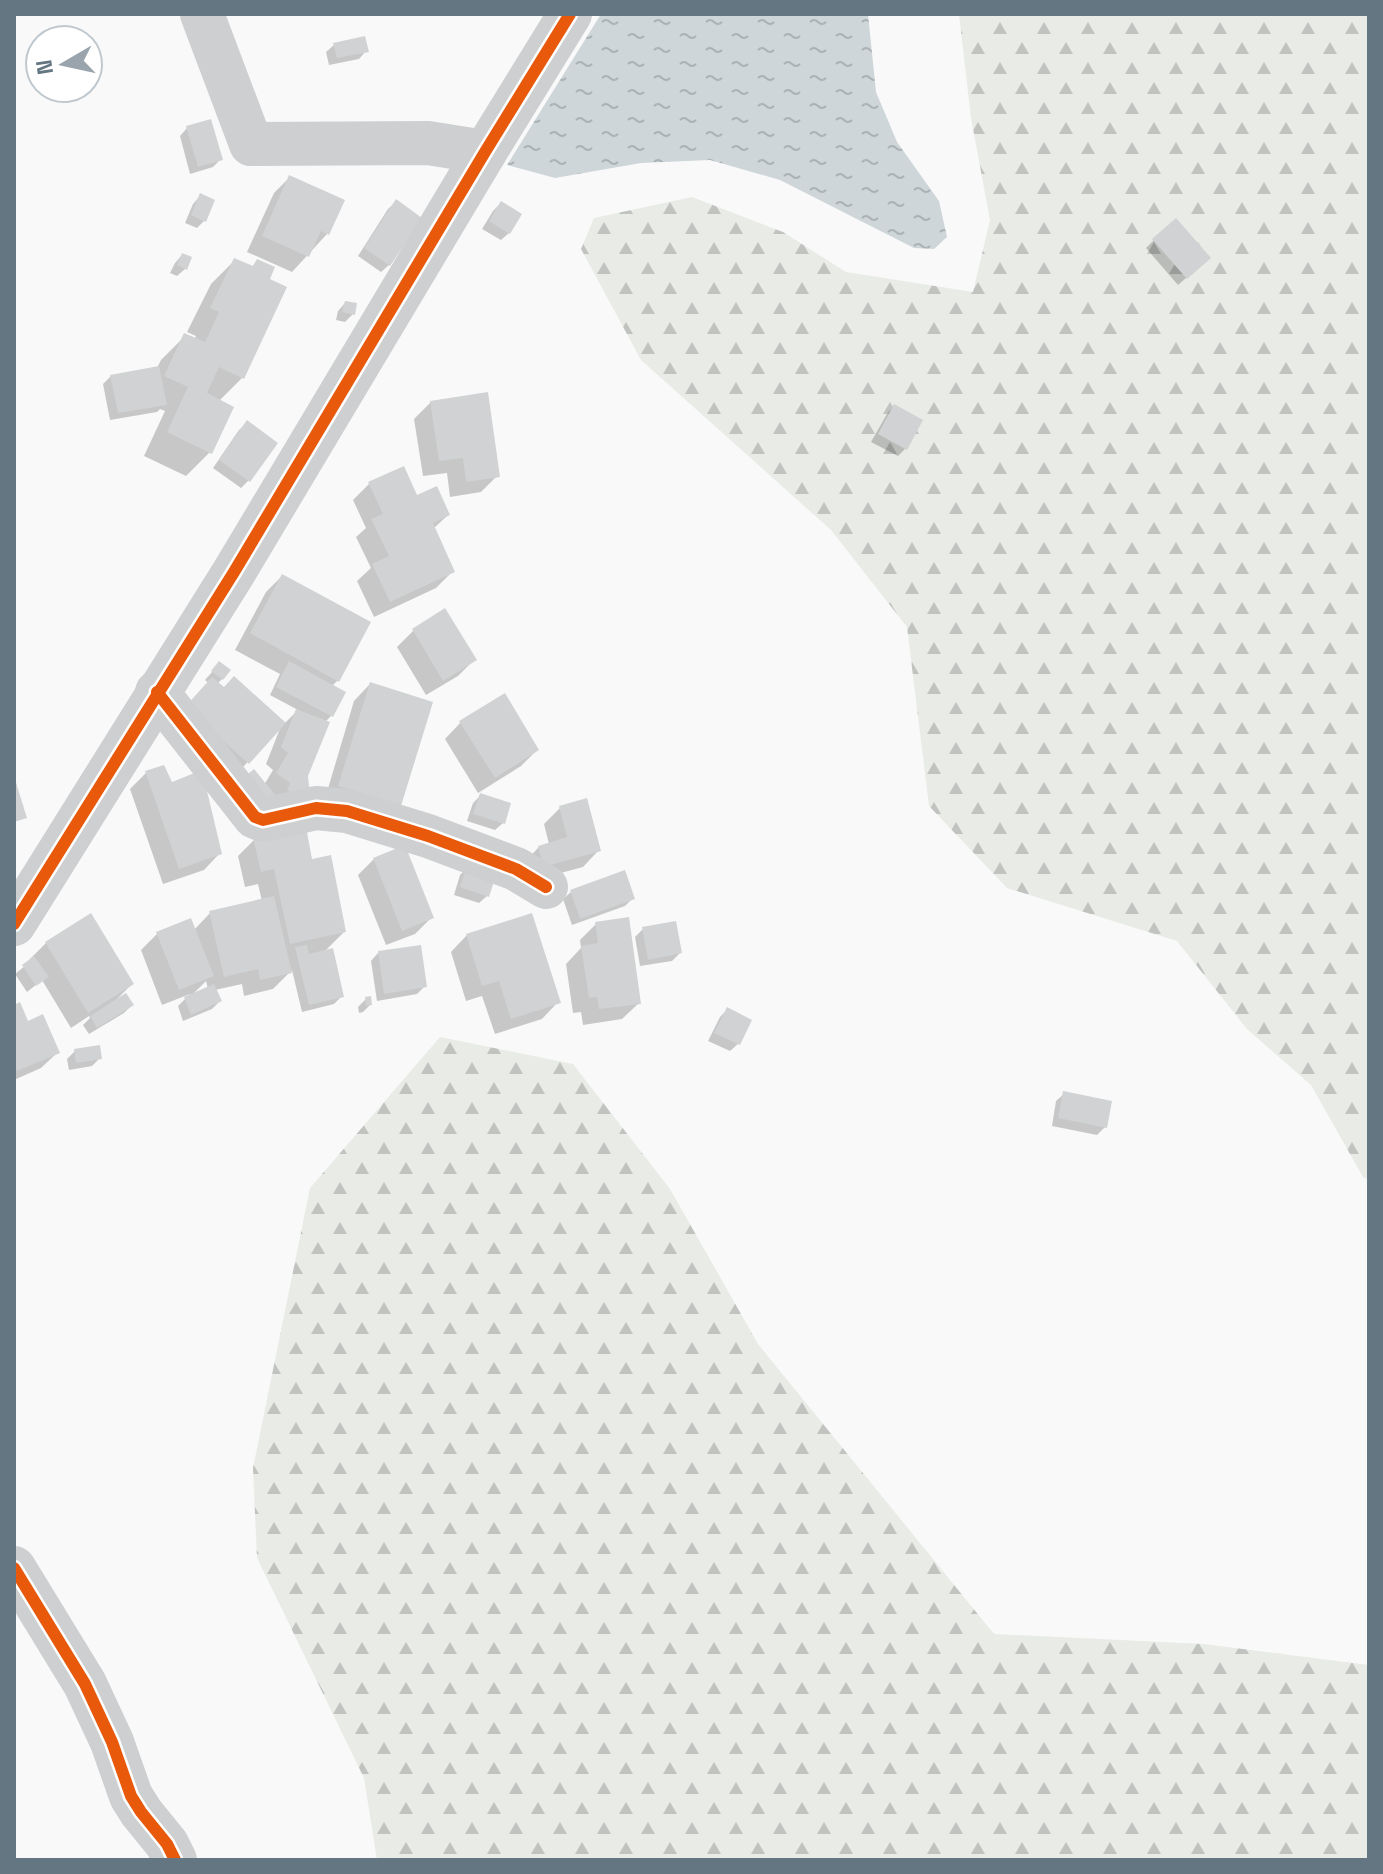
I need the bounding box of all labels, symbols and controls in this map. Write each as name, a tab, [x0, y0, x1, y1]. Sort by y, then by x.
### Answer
north arrow	[24, 24, 104, 104]
text: N	[29, 58, 59, 77]

